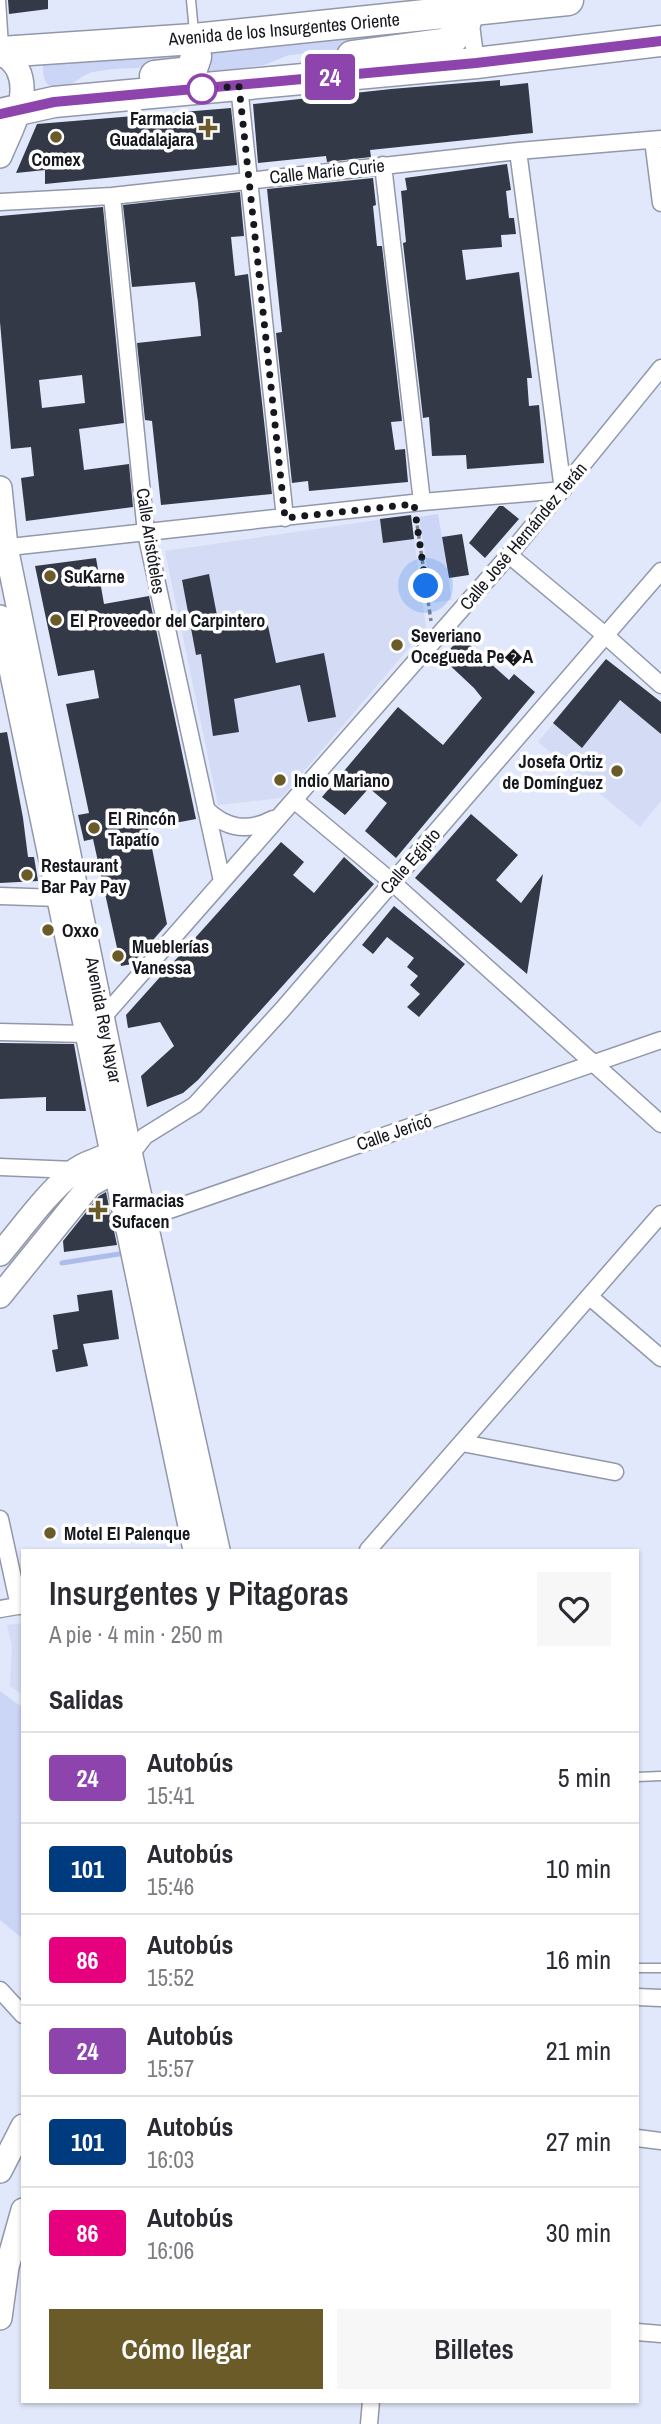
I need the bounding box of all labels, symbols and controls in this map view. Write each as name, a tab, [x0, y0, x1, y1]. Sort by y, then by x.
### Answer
street label: Avenida de los Insurgentes Oriente	[166, 6, 401, 52]
line badge: 24	[298, 54, 362, 100]
text: 24	[319, 61, 341, 93]
unlabelled marker	[187, 74, 217, 104]
place label: Farmacia Guadalajara	[109, 106, 195, 152]
marker: Farmacia Guadalajara	[200, 120, 216, 136]
marker: Comex	[48, 129, 64, 145]
place label: Comex	[31, 147, 81, 172]
street label: Calle Marie Curie	[268, 153, 386, 189]
street label: Calle José Hernández Terán	[454, 457, 592, 615]
street label: Calle Aristóteles	[130, 486, 172, 596]
place label: SuKarne	[64, 564, 125, 589]
marker: SuKarne	[42, 568, 58, 584]
your location	[408, 568, 443, 603]
place label: El Proveedor del Carpintero	[70, 608, 265, 633]
marker: El Proveedor del Carpintero	[48, 612, 64, 628]
place label: Severiano Ocegueda Pe�A	[411, 623, 534, 669]
marker: Severiano Ocegueda Pe�A	[389, 637, 405, 653]
place label: Josefa Ortiz de Domínguez	[502, 749, 604, 795]
marker: Josefa Ortiz de Domínguez	[609, 763, 625, 779]
place label: Indio Mariano	[294, 768, 390, 793]
marker: Indio Mariano	[272, 772, 288, 788]
place label: El Rincón Tapatío	[108, 806, 176, 852]
marker: El Rincón Tapatío	[86, 820, 102, 836]
street label: Calle Egipto	[374, 822, 446, 900]
place label: Restaurant Bar Pay Pay	[41, 853, 127, 899]
marker: Restaurant Bar Pay Pay	[19, 867, 35, 883]
place label: Oxxo	[62, 918, 99, 943]
marker: Oxxo	[40, 922, 56, 938]
place label: Mueblerías Vanessa	[132, 934, 209, 980]
marker: Mueblerías Vanessa	[110, 948, 126, 964]
street label: Avenida Rey Nayar	[79, 954, 128, 1085]
street label: Calle Jericó	[353, 1107, 435, 1157]
place label: Farmacias Sufacen	[112, 1188, 184, 1234]
marker: Farmacias Sufacen	[90, 1202, 106, 1218]
place label: Motel El Palenque	[64, 1521, 190, 1546]
marker: Motel El Palenque	[42, 1525, 58, 1541]
text: Insurgentes y Pitagoras	[49, 1571, 349, 1615]
button: heart	[537, 1572, 611, 1646]
text: A pie · 4 min · 250 m	[49, 1619, 223, 1650]
text: Salidas	[49, 1682, 124, 1717]
text: Autobús	[147, 1745, 233, 1780]
text: 5 min	[558, 1760, 611, 1795]
text: 24	[77, 1762, 98, 1794]
text: 15:41	[147, 1780, 194, 1811]
text: Autobús	[147, 1836, 233, 1871]
text: 10 min	[546, 1851, 611, 1886]
text: 101	[71, 1853, 104, 1885]
text: 15:46	[147, 1871, 194, 1902]
text: Autobús	[147, 1927, 233, 1962]
text: 16 min	[546, 1942, 611, 1977]
text: 86	[77, 1944, 98, 1976]
text: 15:52	[147, 1962, 194, 1993]
text: Autobús	[147, 2018, 233, 2053]
text: 21 min	[546, 2033, 611, 2068]
text: 24	[77, 2035, 98, 2067]
text: 15:57	[147, 2053, 194, 2084]
text: Autobús	[147, 2109, 233, 2144]
text: 27 min	[546, 2124, 611, 2159]
text: 101	[71, 2126, 104, 2158]
text: 16:03	[147, 2144, 194, 2175]
text: Autobús	[147, 2200, 233, 2235]
text: 30 min	[546, 2215, 611, 2250]
text: 86	[77, 2217, 98, 2249]
text: 16:06	[147, 2235, 194, 2266]
button: Cómo llegar	[49, 2309, 323, 2389]
button: Billetes	[337, 2309, 611, 2389]

